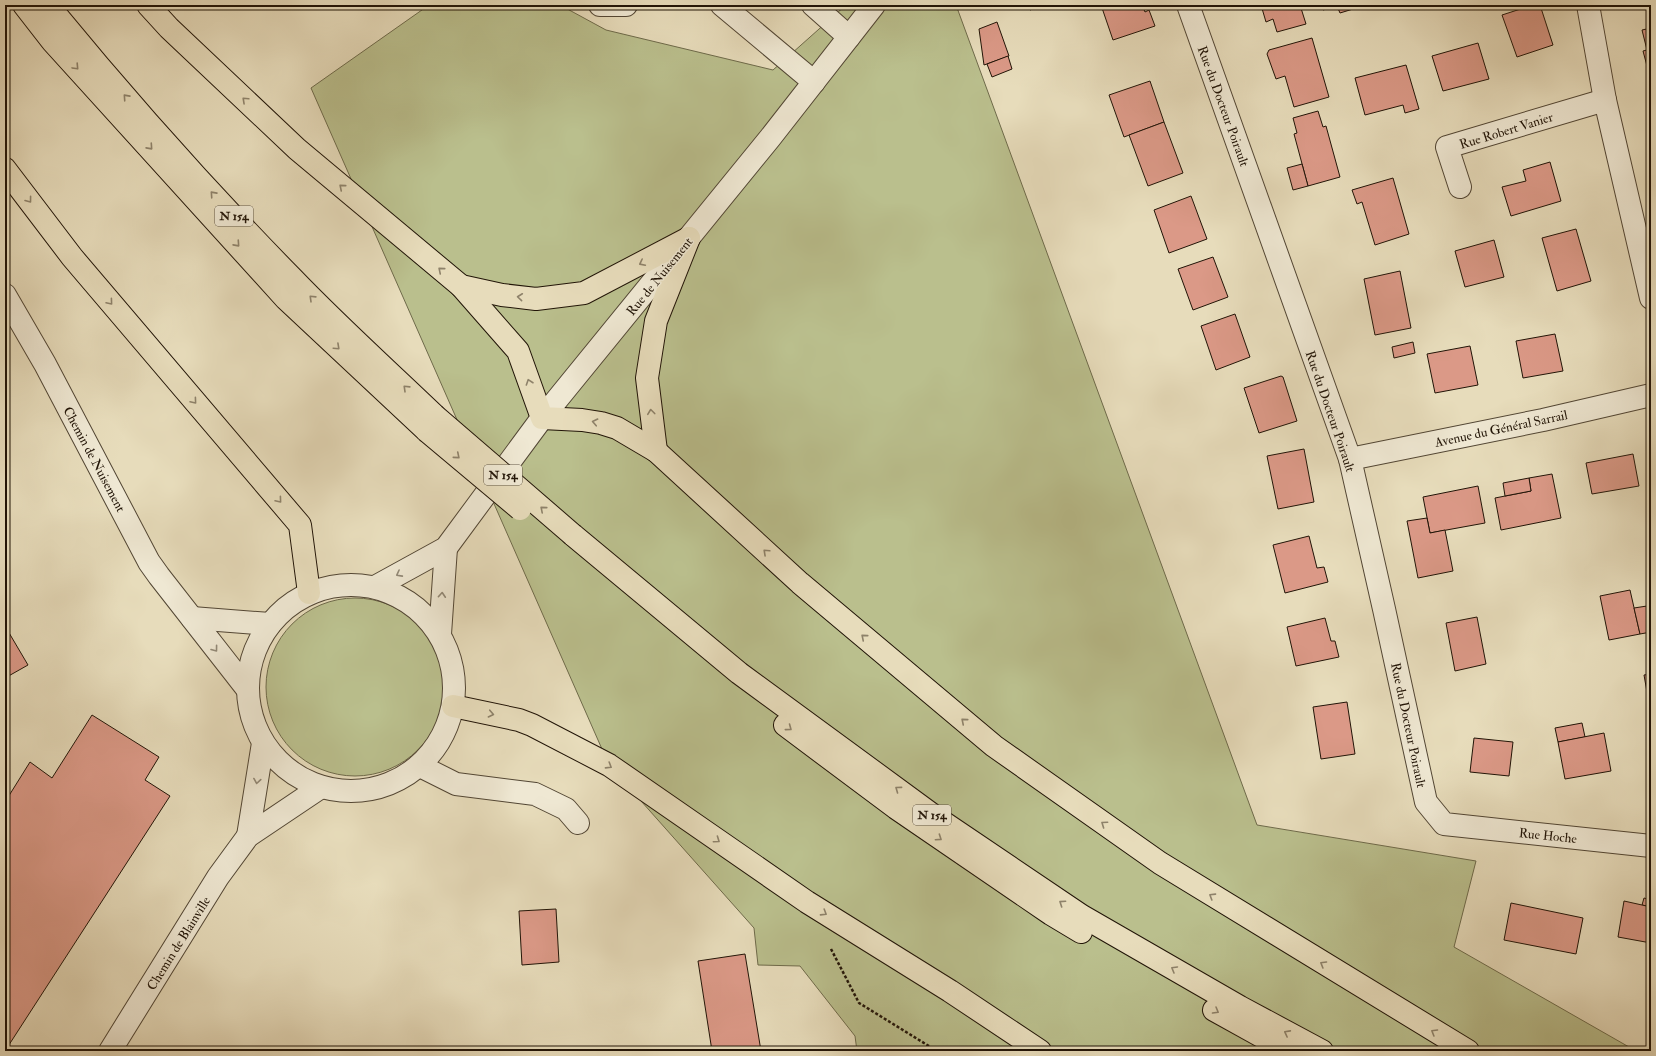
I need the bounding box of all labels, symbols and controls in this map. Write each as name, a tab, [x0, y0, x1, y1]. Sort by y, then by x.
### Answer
street label: Rue du Docteur Poirault	[1194, 44, 1252, 169]
one-way arrow	[71, 62, 79, 70]
one-way arrow	[123, 94, 131, 102]
one-way arrow	[242, 97, 250, 105]
street label: Rue Robert Vanier	[1458, 109, 1555, 153]
one-way arrow	[145, 143, 152, 150]
one-way arrow	[339, 185, 346, 192]
one-way arrow	[211, 191, 218, 198]
one-way arrow	[24, 196, 31, 203]
road number: N 154	[215, 206, 253, 226]
street label: Rue de Nuisement	[623, 234, 696, 319]
one-way arrow	[232, 239, 239, 247]
one-way arrow	[639, 258, 646, 266]
one-way arrow	[439, 268, 446, 275]
one-way arrow	[517, 293, 523, 302]
one-way arrow	[309, 295, 317, 303]
one-way arrow	[105, 297, 112, 304]
one-way arrow	[332, 342, 340, 350]
street label: Rue du Docteur Poirault	[1302, 349, 1358, 474]
one-way arrow	[525, 378, 534, 385]
one-way arrow	[403, 385, 411, 393]
one-way arrow	[190, 396, 197, 403]
street label: Chemin de Nuisement	[60, 404, 129, 515]
street label: Avenue du Général Sarrail	[1432, 407, 1570, 451]
one-way arrow	[647, 409, 656, 415]
one-way arrow	[592, 419, 599, 427]
one-way arrow	[453, 451, 460, 458]
road number: N 154	[484, 465, 522, 485]
one-way arrow	[274, 495, 281, 502]
one-way arrow	[541, 507, 548, 514]
one-way arrow	[763, 549, 771, 557]
one-way arrow	[396, 569, 403, 576]
one-way arrow	[438, 592, 447, 598]
one-way arrow	[862, 635, 869, 642]
one-way arrow	[211, 645, 218, 652]
street label: Rue du Docteur Poirault	[1387, 661, 1429, 789]
one-way arrow	[488, 710, 494, 718]
one-way arrow	[961, 718, 968, 725]
one-way arrow	[785, 723, 792, 730]
one-way arrow	[605, 762, 612, 769]
one-way arrow	[253, 778, 262, 784]
one-way arrow	[895, 787, 902, 794]
road number: N 154	[913, 805, 951, 825]
one-way arrow	[1101, 821, 1108, 829]
street label: Rue Hoche	[1518, 825, 1578, 847]
one-way arrow	[935, 833, 942, 840]
one-way arrow	[712, 835, 719, 842]
street label: Chemin de Blainville	[144, 893, 214, 993]
one-way arrow	[1209, 893, 1216, 900]
one-way arrow	[1059, 900, 1066, 908]
one-way arrow	[820, 908, 827, 916]
one-way arrow	[1320, 961, 1327, 969]
one-way arrow	[1171, 967, 1178, 974]
one-way arrow	[1212, 1006, 1219, 1013]
one-way arrow	[1431, 1029, 1438, 1036]
one-way arrow	[1284, 1030, 1291, 1037]

